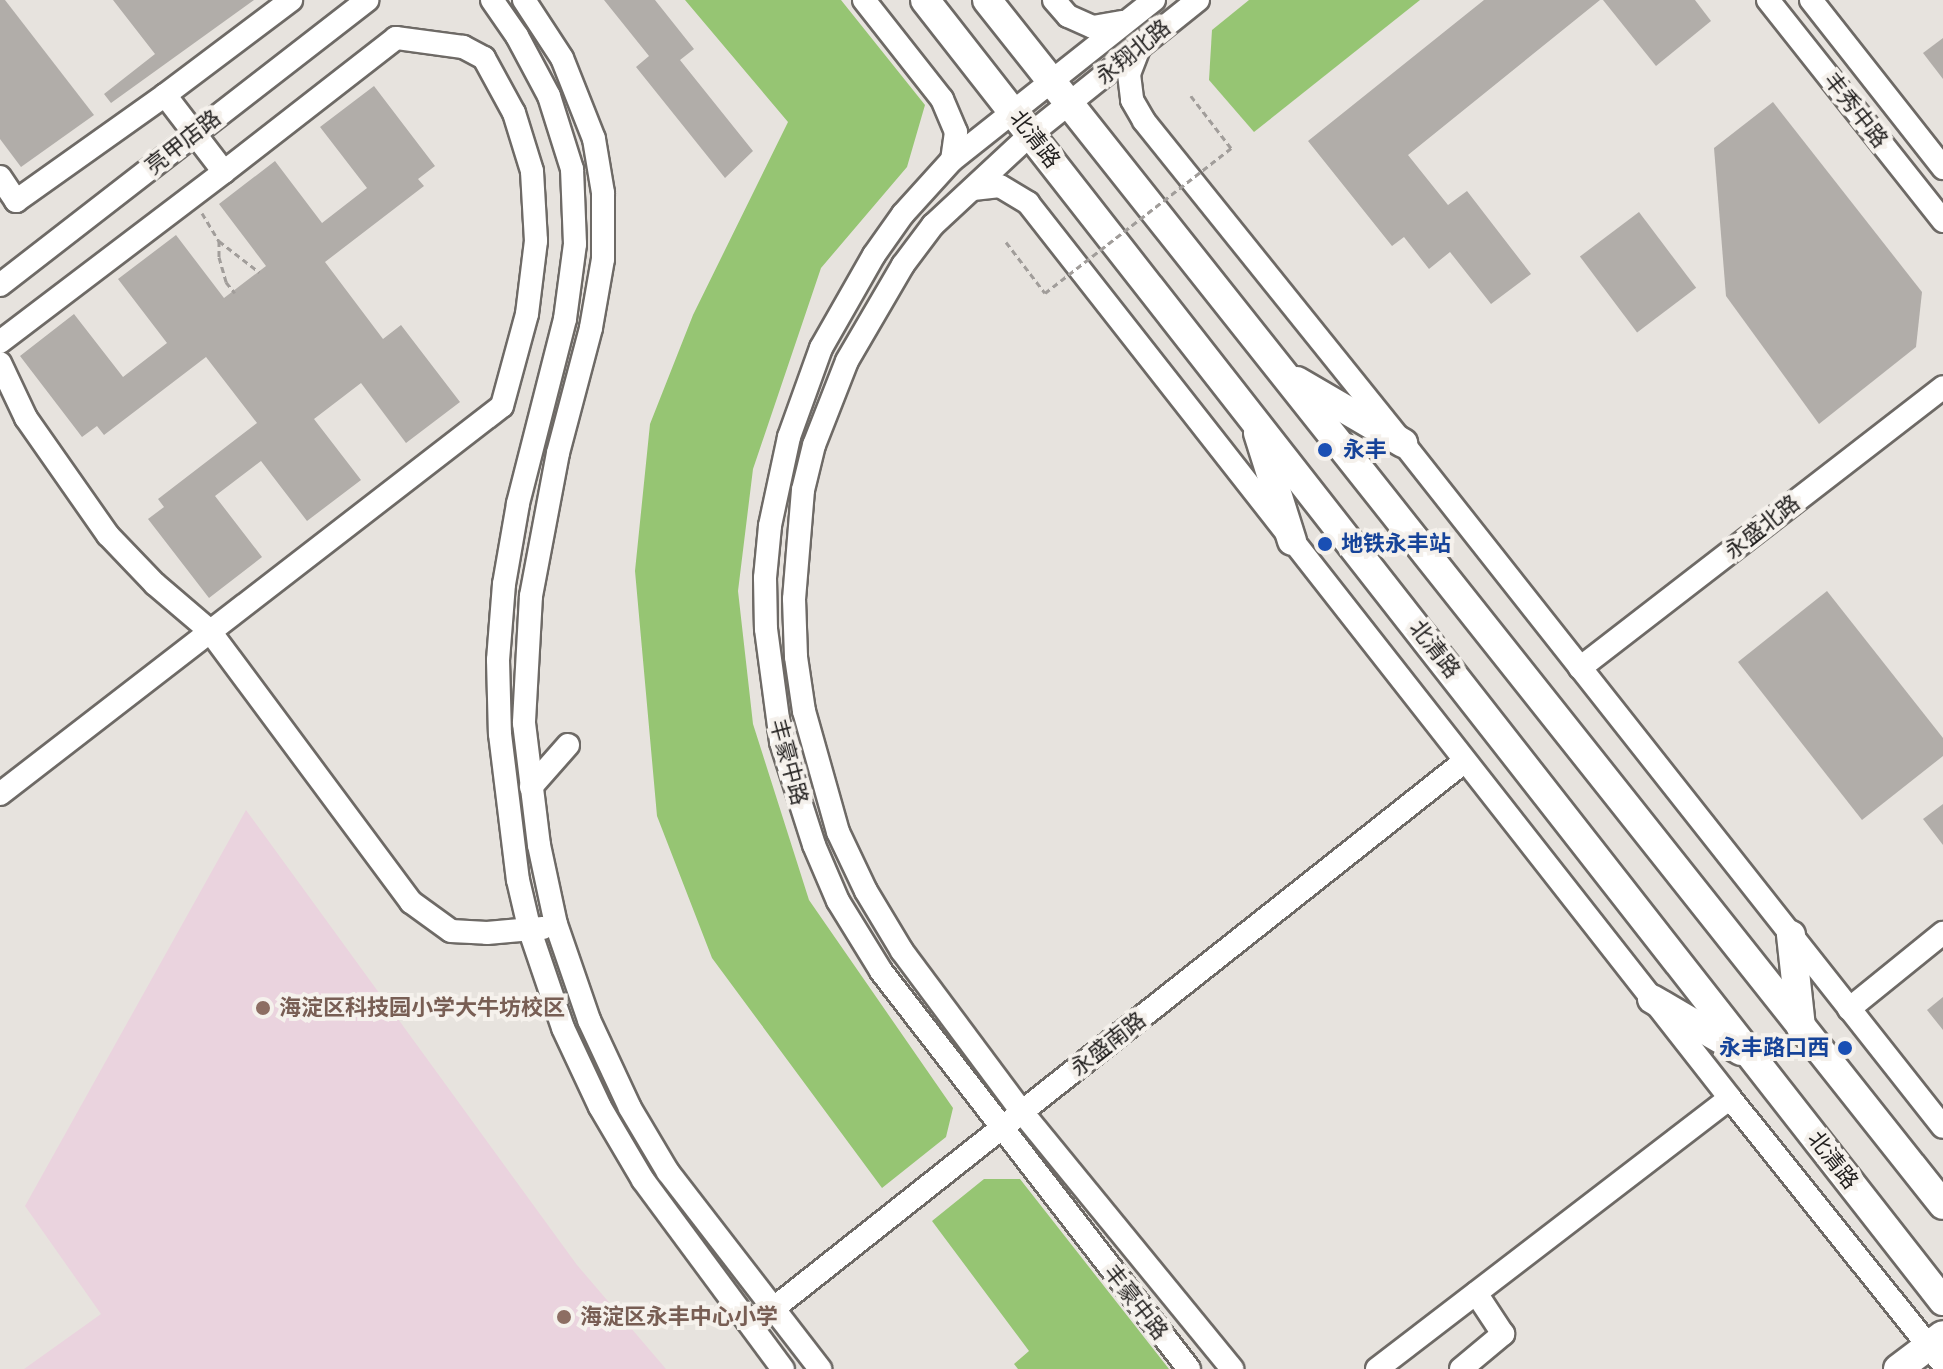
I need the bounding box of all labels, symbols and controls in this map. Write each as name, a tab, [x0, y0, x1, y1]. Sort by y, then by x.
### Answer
street label: 永翔北路	[1090, 14, 1176, 90]
street label: 丰秀中路	[1819, 67, 1893, 153]
street label: 亮甲店路	[140, 105, 226, 179]
street label: 北清路	[1004, 105, 1066, 173]
place label: 永丰	[1343, 437, 1387, 463]
marker: 永丰	[1314, 439, 1336, 461]
street label: 永盛北路	[1719, 490, 1805, 564]
place label: 地铁永丰站	[1341, 531, 1451, 557]
marker: 地铁永丰站	[1316, 535, 1334, 553]
street label: 北清路	[1404, 615, 1466, 683]
street label: 丰豪中路	[765, 716, 813, 808]
place label: 海淀区科技园小学大牛坊校区	[279, 995, 565, 1021]
marker: 海淀区科技园小学大牛坊校区	[254, 999, 272, 1017]
street label: 永盛南路	[1065, 1007, 1151, 1081]
place label: 永丰路口西	[1719, 1035, 1829, 1061]
marker: 永丰路口西	[1836, 1039, 1854, 1057]
street label: 北清路	[1802, 1126, 1864, 1194]
street label: 丰豪中路	[1099, 1259, 1173, 1345]
place label: 海淀区永丰中心小学	[580, 1304, 778, 1330]
marker: 海淀区永丰中心小学	[555, 1308, 573, 1326]

